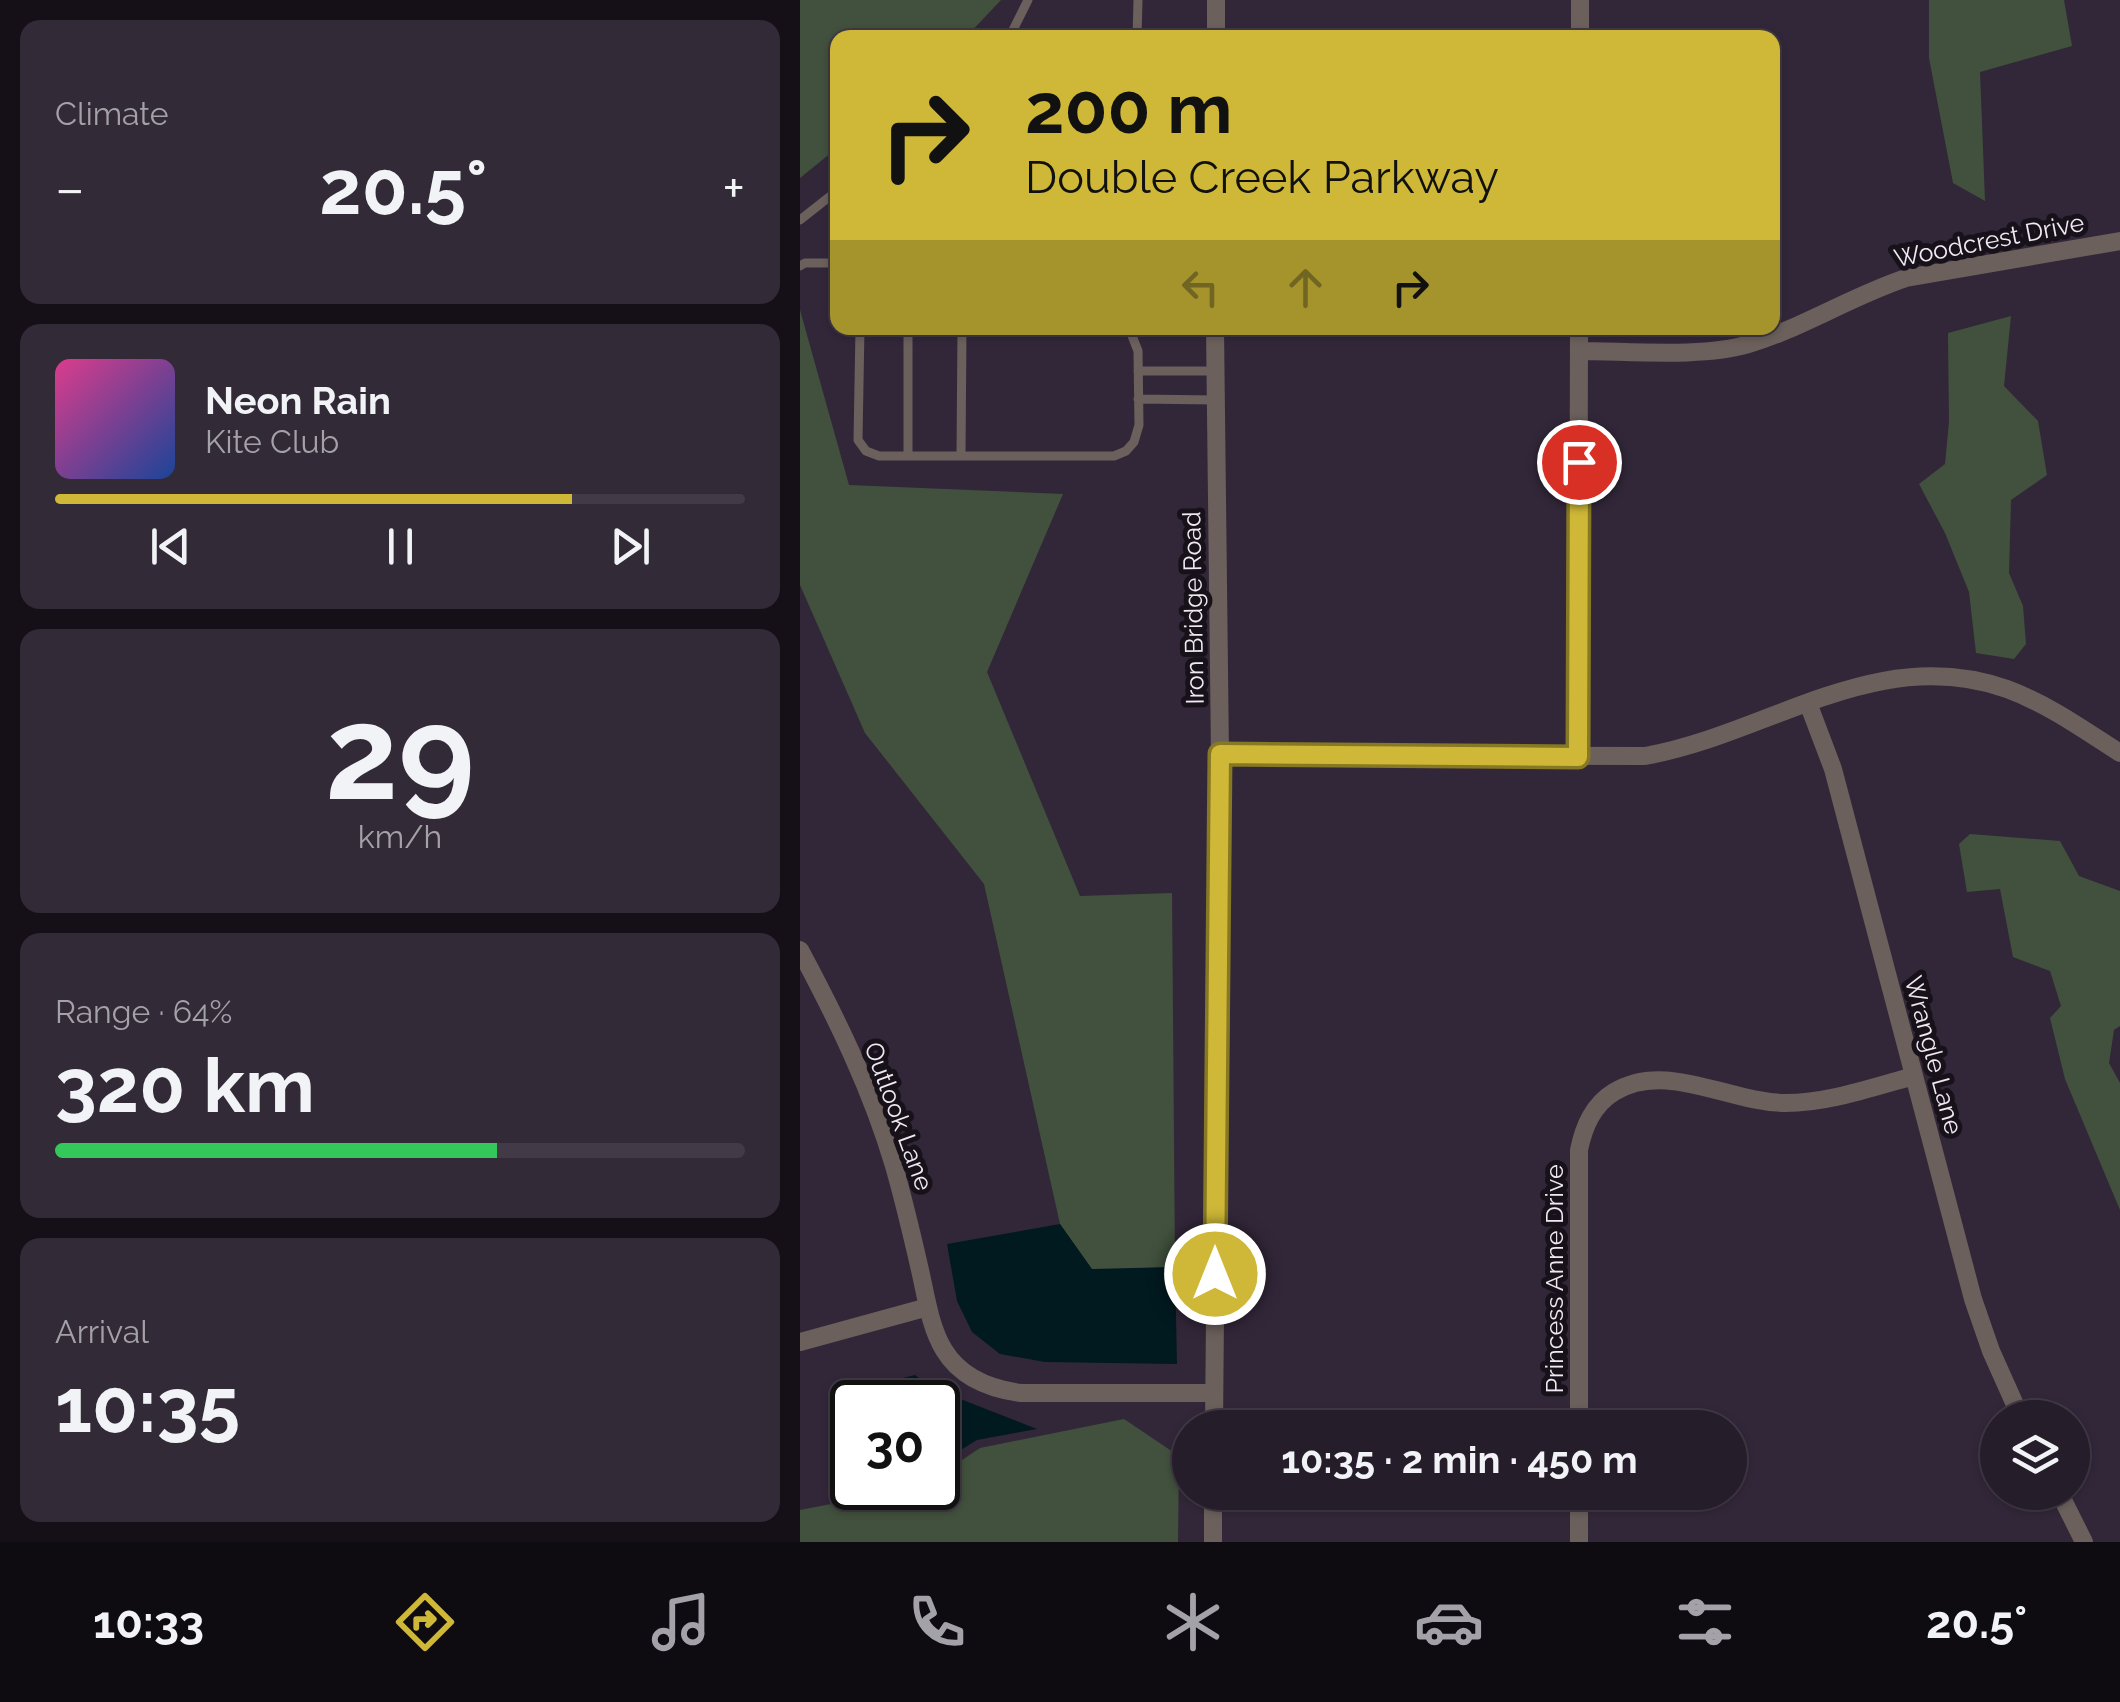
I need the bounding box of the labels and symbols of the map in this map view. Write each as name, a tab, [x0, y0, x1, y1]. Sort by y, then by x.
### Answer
street label: Woodcrest Drive	[1891, 207, 2087, 273]
pin	[1537, 420, 1622, 505]
street label: Iron Bridge Road	[1176, 511, 1210, 705]
street label: Wrangle Lane	[1898, 972, 1970, 1138]
street label: Outlook Lane	[858, 1038, 940, 1194]
street label: Princess Anne Drive	[1539, 1164, 1569, 1394]
position arrow	[1163, 1222, 1267, 1326]
speed limit sign: 30	[830, 1380, 960, 1510]

